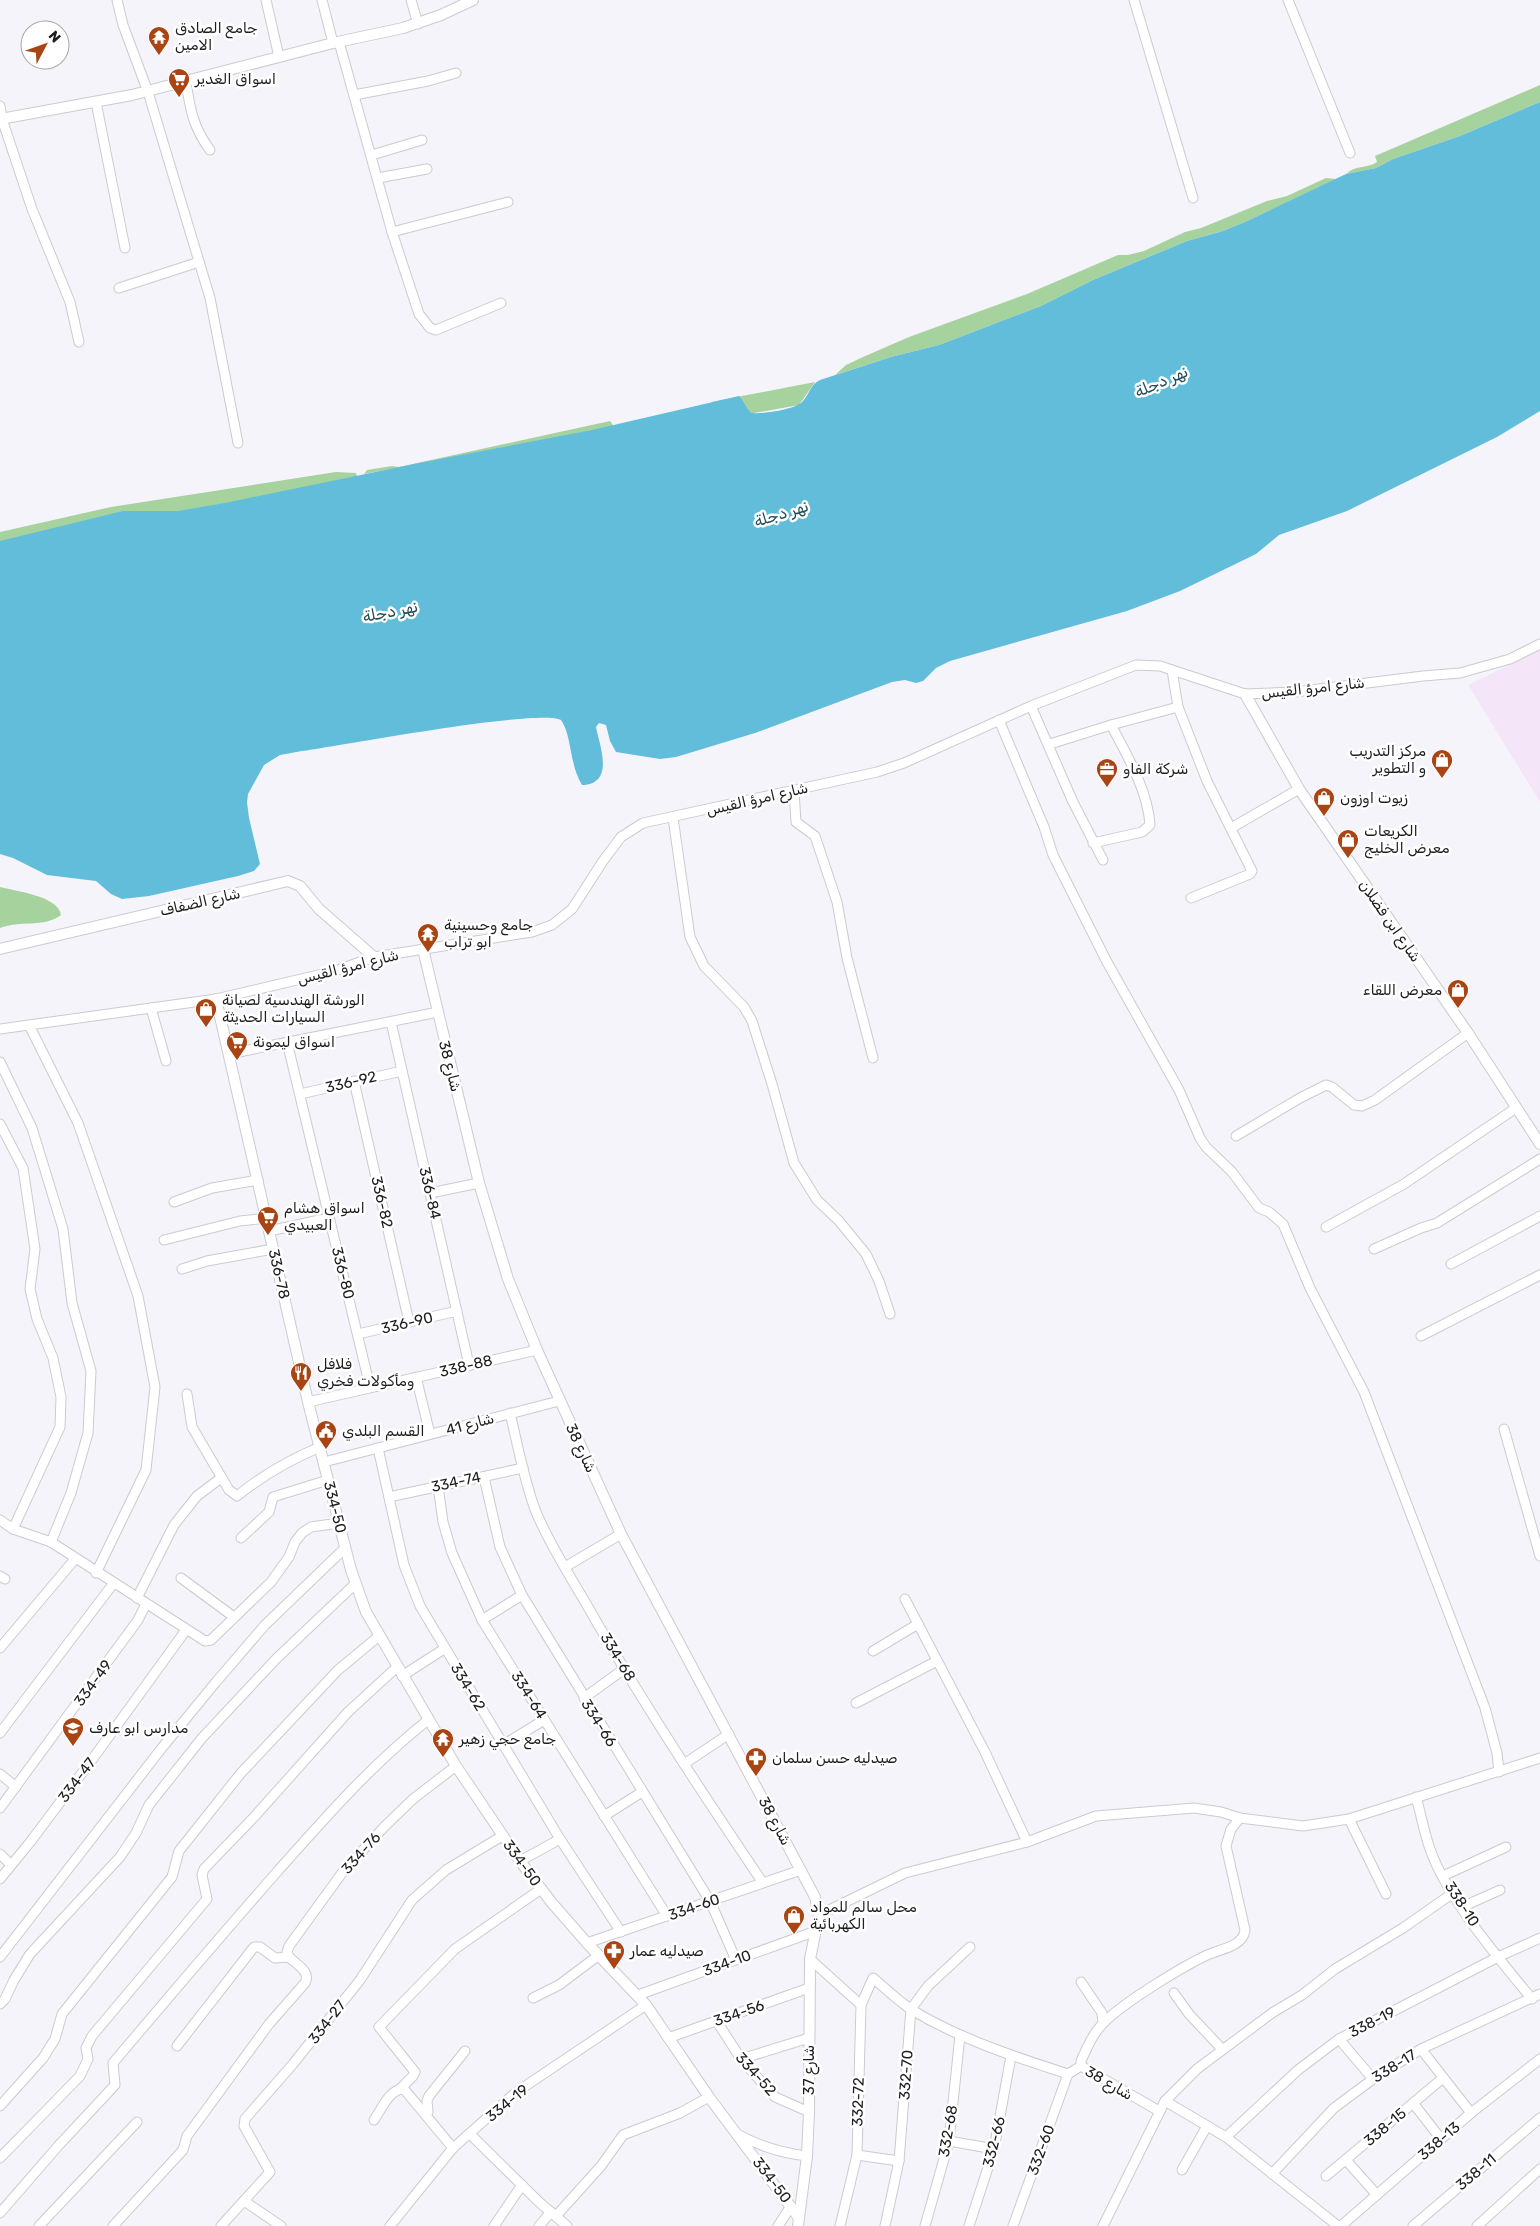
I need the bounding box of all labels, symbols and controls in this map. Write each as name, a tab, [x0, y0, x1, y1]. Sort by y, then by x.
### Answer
place label: جامع الصادق الامين	[175, 19, 258, 54]
north arrow	[20, 20, 70, 70]
temple icon: جامع الصادق الامين	[147, 25, 171, 56]
text: N	[45, 27, 64, 46]
supermarket icon: اسواق الغدير	[167, 67, 191, 98]
place label: اسواق الغدير	[194, 70, 276, 88]
water label: نهر دجلة	[1132, 362, 1191, 402]
water label: نهر دجلة	[752, 496, 811, 532]
water label: نهر دجلة	[361, 597, 420, 627]
street label: شارع امرؤ القيس	[1260, 674, 1366, 704]
place label: مركز التدريب و التطوير	[1349, 742, 1426, 778]
shop icon: مركز التدريب و التطوير	[1430, 748, 1454, 779]
office icon: شركة الفاو	[1095, 757, 1119, 788]
place label: شركة الفاو	[1123, 760, 1188, 779]
street label: شارع امرؤ القيس	[704, 779, 810, 821]
shop icon: زيوت اوزون	[1312, 786, 1336, 817]
place label: زيوت اوزون	[1340, 789, 1408, 808]
place label: الكريعات معرض الخليج	[1364, 822, 1450, 859]
shop icon: الكريعات معرض الخليج	[1336, 828, 1360, 859]
street label: شارع ابن فضلان	[1353, 876, 1425, 967]
street label: شارع الضفاف	[158, 884, 242, 922]
place label: جامع وحسينية ابو تراب	[444, 916, 533, 951]
temple icon: جامع وحسينية ابو تراب	[416, 922, 440, 953]
street label: شارع امرؤ القيس	[295, 946, 401, 990]
shop icon: معرض اللقاء	[1446, 978, 1470, 1009]
place label: معرض اللقاء	[1363, 981, 1442, 999]
place label: الورشة الهندسية لصيانة السيارات الحديثة	[222, 991, 365, 1026]
shop icon: الورشة الهندسية لصيانة السيارات الحديثة	[194, 997, 218, 1028]
supermarket icon: اسواق ليمونة	[225, 1030, 249, 1061]
place label: اسواق ليمونة	[253, 1033, 335, 1051]
street label: شارع 38	[433, 1039, 465, 1094]
street label: 336-92	[324, 1067, 378, 1097]
street label: 336-84	[415, 1165, 445, 1221]
street label: 336-82	[367, 1174, 397, 1230]
place label: اسواق هشام العبيدي	[284, 1199, 365, 1235]
supermarket icon: اسواق هشام العبيدي	[256, 1205, 280, 1236]
street label: 336-80	[328, 1245, 358, 1301]
street label: 336-78	[265, 1247, 293, 1301]
street label: 336-90	[379, 1308, 435, 1338]
street label: 338-88	[438, 1351, 494, 1381]
place label: فلافل ومأكولات فخري	[317, 1355, 414, 1391]
restaurant icon: فلافل ومأكولات فخري	[289, 1361, 313, 1392]
street label: شارع 41	[444, 1409, 497, 1441]
public building icon: القسم البلدي	[314, 1419, 338, 1450]
street label: شارع 38	[560, 1421, 600, 1476]
place label: القسم البلدي	[342, 1422, 425, 1441]
street label: 334-74	[430, 1468, 482, 1496]
street label: 334-50	[320, 1479, 350, 1535]
street label: 334-68	[597, 1630, 639, 1684]
street label: 334-49	[70, 1656, 116, 1710]
street label: 334-62	[447, 1660, 489, 1714]
street label: 334-64	[507, 1668, 551, 1722]
street label: 334-66	[577, 1696, 621, 1750]
school or university icon: مدارس ابو عارف	[61, 1716, 85, 1747]
place label: مدارس ابو عارف	[89, 1719, 188, 1737]
temple icon: جامع حجي زهير	[431, 1727, 455, 1758]
place label: جامع حجي زهير	[458, 1730, 556, 1751]
pharmacy icon: صيدليه حسن سلمان	[744, 1746, 768, 1777]
place label: صيدليه حسن سلمان	[772, 1749, 897, 1767]
street label: 334-47	[54, 1754, 100, 1806]
street label: شارع 38	[753, 1794, 795, 1849]
street label: 334-76	[338, 1828, 384, 1878]
street label: 334-50	[499, 1836, 545, 1890]
street label: 338-10	[1441, 1878, 1483, 1930]
street label: 334-60	[666, 1890, 722, 1924]
place label: محل سالم للمواد الكهربائية	[810, 1898, 917, 1933]
shop icon: محل سالم للمواد الكهربائية	[782, 1904, 806, 1935]
pharmacy icon: صيدليه عمار	[602, 1939, 626, 1970]
place label: صيدليه عمار	[629, 1942, 704, 1960]
street label: 334-10	[700, 1946, 754, 1980]
street label: 334-27	[304, 1996, 350, 2047]
street label: 334-56	[711, 1996, 767, 2030]
street label: 338-19	[1346, 2003, 1398, 2041]
street label: شارع 37	[800, 2045, 820, 2095]
street label: 338-17	[1369, 2045, 1420, 2086]
street label: 334-52	[732, 2049, 780, 2100]
street label: 332-70	[895, 2049, 917, 2101]
street label: شارع 38	[1081, 2062, 1136, 2106]
street label: 332-72	[848, 2077, 868, 2127]
street label: 334-19	[482, 2080, 532, 2126]
street label: 332-68	[935, 2104, 961, 2158]
street label: 338-15	[1360, 2104, 1410, 2150]
street label: 332-66	[979, 2115, 1009, 2169]
street label: 338-13	[1414, 2118, 1464, 2164]
street label: 332-60	[1024, 2122, 1058, 2178]
street label: 338-11	[1452, 2150, 1500, 2194]
street label: 334-50	[749, 2153, 795, 2207]

